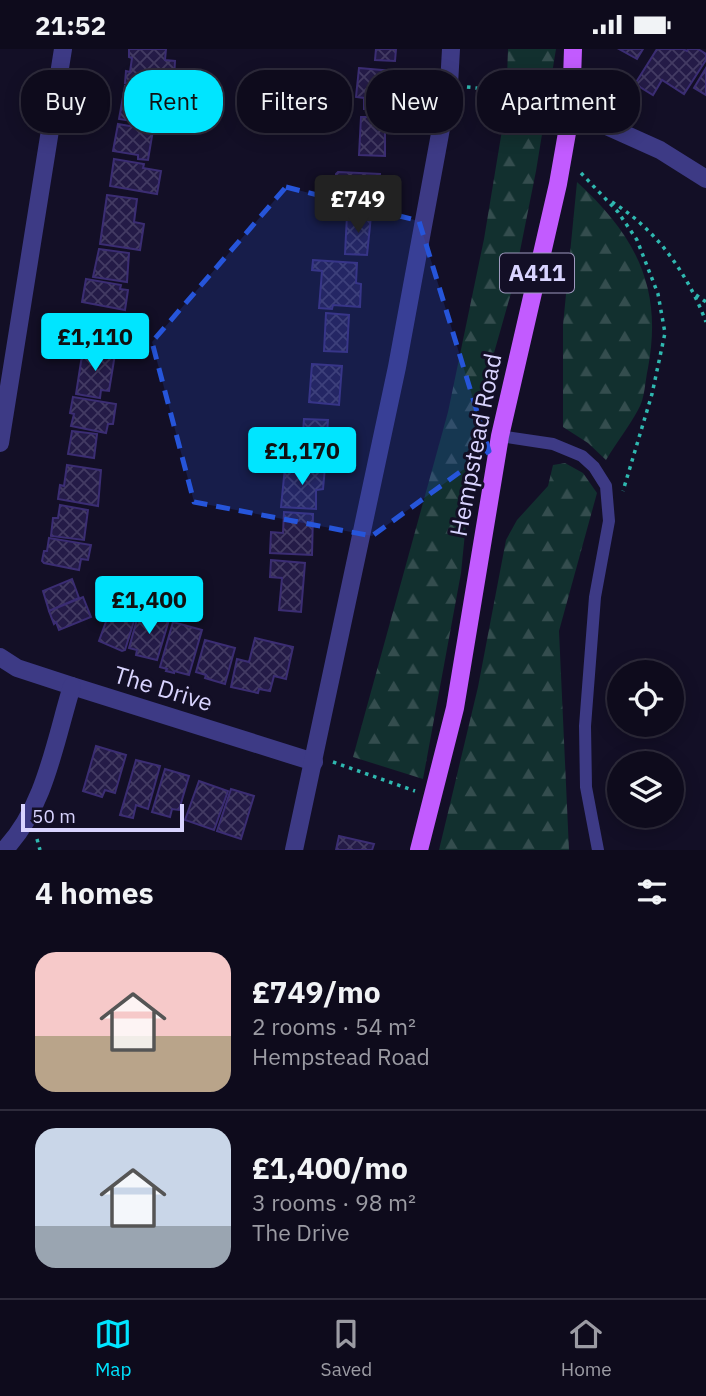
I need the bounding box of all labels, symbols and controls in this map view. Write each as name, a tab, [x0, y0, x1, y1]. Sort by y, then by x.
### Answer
text: 21:52	[35, 8, 106, 42]
chip: Buy	[21, 70, 110, 133]
chip: Rent	[124, 70, 223, 133]
chip: Filters	[237, 70, 352, 133]
chip: New	[366, 70, 463, 133]
chip: Apartment	[477, 70, 640, 133]
pin: £749	[317, 176, 399, 235]
text: £749	[331, 183, 385, 213]
road number: A411	[500, 253, 574, 293]
pin: £1,110	[38, 313, 152, 373]
text: £1,110	[57, 321, 133, 351]
street label: Hempstead Road	[442, 351, 508, 539]
pin: £1,170	[245, 427, 359, 487]
text: £1,170	[264, 435, 340, 465]
pin: £1,400	[92, 577, 206, 636]
text: £1,400	[111, 584, 187, 614]
street label: The Drive	[110, 658, 217, 718]
map controls	[607, 660, 684, 828]
button: locate	[607, 660, 684, 737]
button: layers	[607, 751, 684, 828]
scale bar	[21, 801, 184, 833]
text: 50 m	[32, 804, 76, 828]
text: 4 homes	[35, 873, 154, 912]
icon: filters	[633, 873, 671, 911]
text: £749/mo	[252, 972, 381, 1011]
icon: home	[91, 980, 175, 1064]
text: 2 rooms · 54 m²	[252, 1011, 416, 1041]
text: Hempstead Road	[252, 1041, 430, 1071]
text: £1,400/mo	[252, 1148, 408, 1187]
icon: home	[91, 1156, 175, 1240]
text: 3 rooms · 98 m²	[252, 1187, 416, 1217]
text: The Drive	[252, 1217, 350, 1247]
tab: Map	[94, 1315, 132, 1381]
tab: Saved	[321, 1315, 372, 1381]
tab: Home	[561, 1315, 612, 1381]

